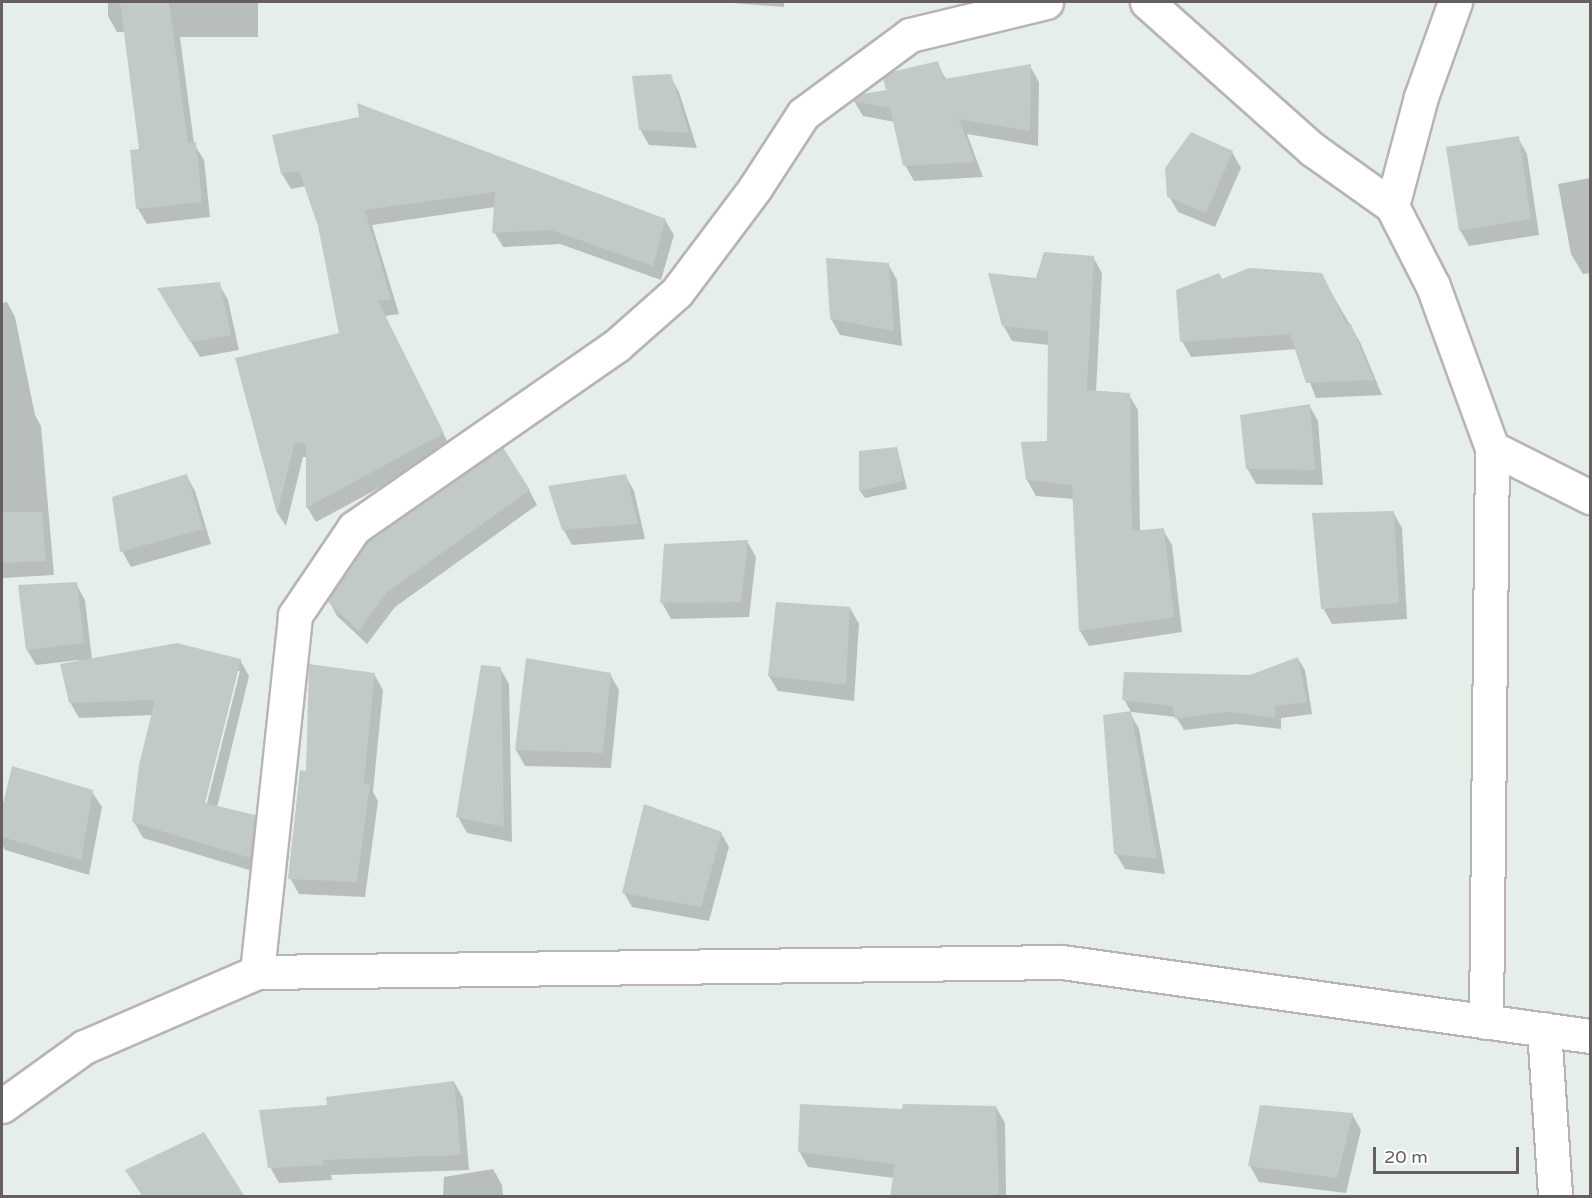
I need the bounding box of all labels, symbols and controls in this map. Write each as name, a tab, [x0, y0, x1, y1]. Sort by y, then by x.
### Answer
scale bar	[1376, 1135, 1522, 1173]
text: 20 m	[1384, 1146, 1428, 1168]

